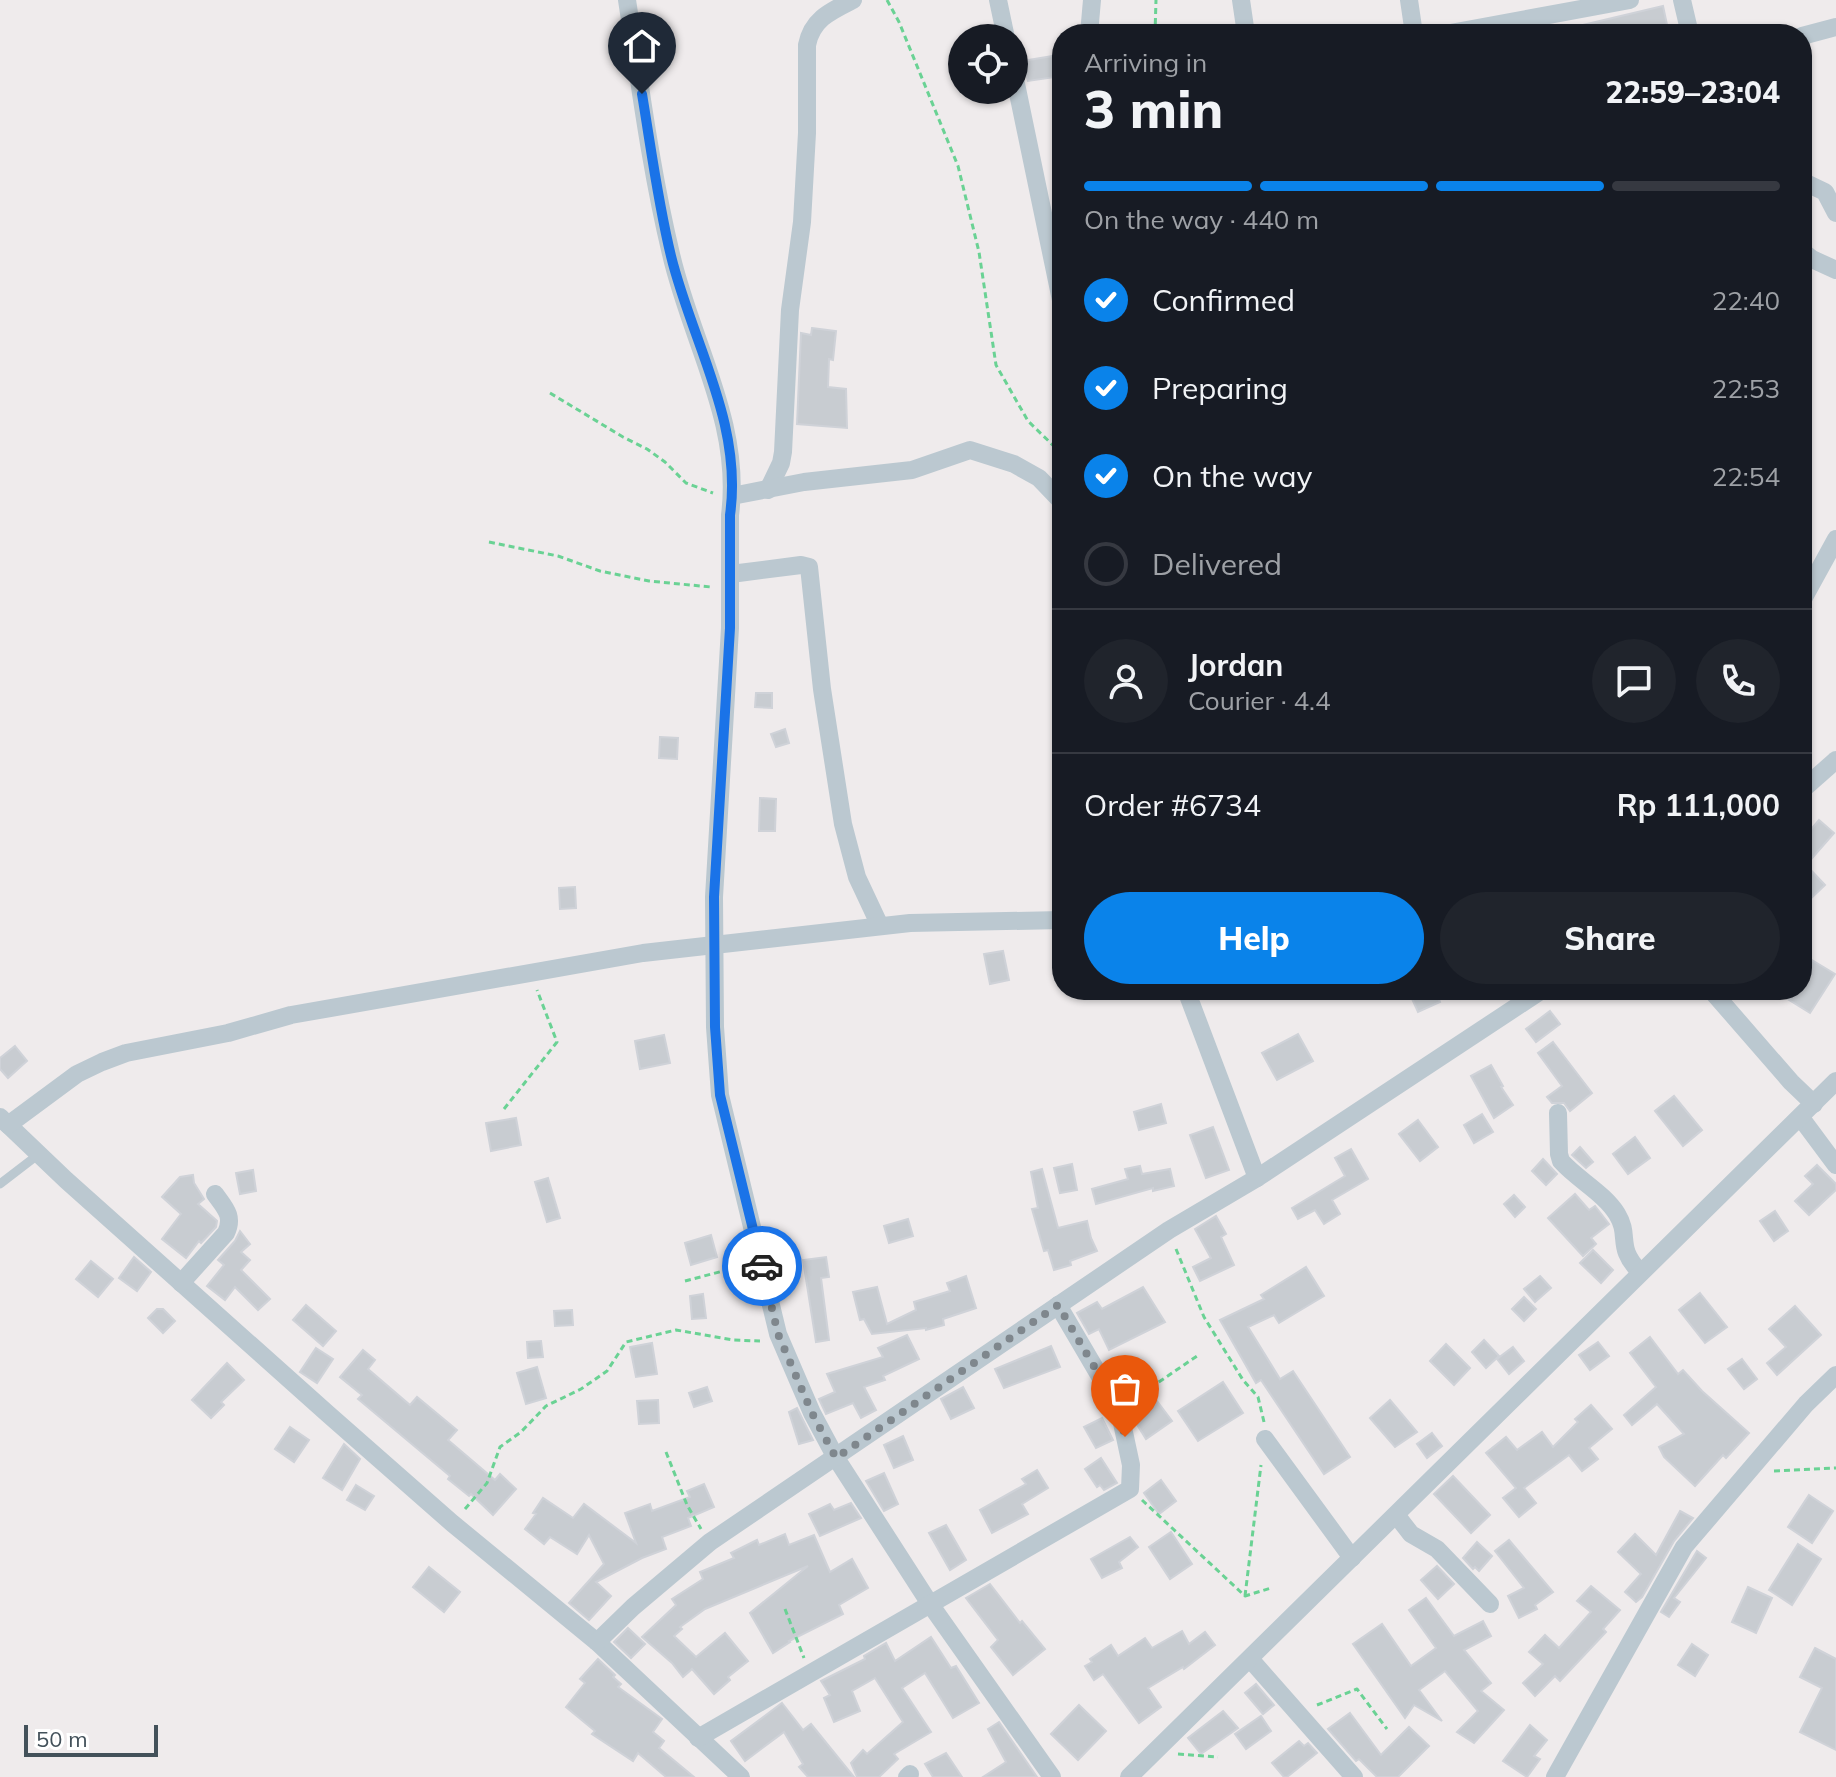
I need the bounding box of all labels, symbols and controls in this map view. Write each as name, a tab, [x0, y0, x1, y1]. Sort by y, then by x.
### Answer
pin	[608, 12, 676, 94]
icon: home	[620, 24, 664, 68]
map controls	[948, 24, 1028, 104]
button: locate	[948, 24, 1028, 104]
text: Arriving in	[1084, 46, 1207, 79]
text: 22:59–23:04	[1605, 73, 1780, 111]
text: 3 min	[1084, 76, 1223, 141]
text: On the way · 440 m	[1084, 203, 1319, 236]
icon: check	[1084, 278, 1128, 322]
text: Confirmed	[1152, 281, 1295, 319]
text: 22:40	[1712, 284, 1780, 317]
icon: check	[1084, 366, 1128, 410]
text: Preparing	[1152, 369, 1288, 407]
text: 22:53	[1712, 372, 1780, 405]
icon: check	[1084, 454, 1128, 498]
text: On the way	[1152, 457, 1312, 495]
text: 22:54	[1712, 460, 1780, 493]
text: Delivered	[1152, 545, 1282, 583]
button: person	[1084, 639, 1168, 723]
button: chat	[1592, 639, 1676, 723]
button: phone	[1696, 639, 1780, 723]
text: Jordan	[1188, 646, 1283, 684]
text: Courier · 4.4	[1188, 684, 1331, 717]
text: Order #6734	[1084, 786, 1261, 824]
text: Rp 111,000	[1617, 786, 1780, 824]
button: Help	[1084, 892, 1424, 984]
button: Share	[1440, 892, 1780, 984]
courier	[722, 1226, 802, 1306]
icon: car	[740, 1244, 784, 1288]
pin	[1091, 1355, 1159, 1437]
icon: bag	[1103, 1367, 1147, 1411]
scale bar	[24, 1721, 158, 1757]
text: 50 m	[36, 1725, 87, 1753]

